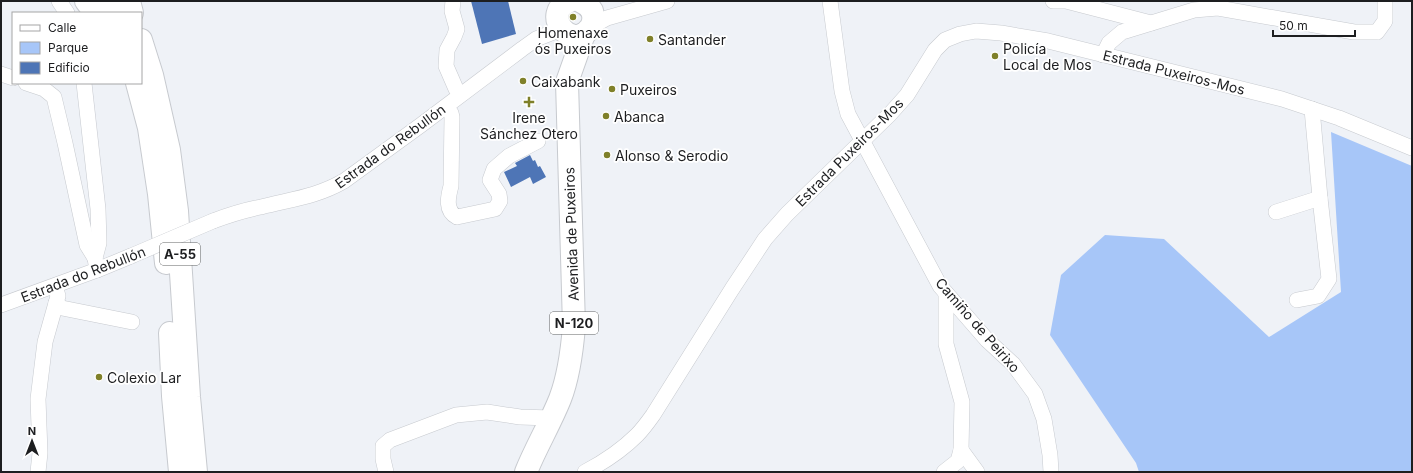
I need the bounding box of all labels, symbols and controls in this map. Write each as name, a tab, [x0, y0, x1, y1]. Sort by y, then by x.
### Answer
legend	[12, 12, 142, 84]
marker: Homenaxe ós Puxeiros	[568, 12, 578, 22]
scale bar	[1273, 12, 1355, 38]
text: 50 m	[1279, 18, 1308, 33]
text: Calle	[48, 20, 76, 35]
place label: Homenaxe ós Puxeiros	[535, 24, 611, 57]
place label: Santander	[658, 31, 726, 48]
marker: Santander	[645, 34, 655, 44]
text: Parque	[48, 40, 88, 55]
place label: Policía Local de Mos	[1003, 40, 1092, 73]
street label: Estrada Puxeiros-Mos	[1101, 46, 1247, 98]
marker: Policía Local de Mos	[990, 51, 1000, 61]
text: Edificio	[48, 60, 90, 75]
place label: Caixabank	[531, 73, 601, 90]
marker: Caixabank	[518, 76, 528, 86]
place label: Puxeiros	[620, 81, 677, 98]
marker: Puxeiros	[607, 84, 617, 94]
street label: Estrada Puxeiros-Mos	[791, 94, 907, 210]
marker: Irene Sánchez Otero	[524, 97, 534, 107]
street label: Estrada do Rebullón	[332, 100, 448, 192]
place label: Abanca	[614, 108, 665, 125]
place label: Irene Sánchez Otero	[480, 109, 578, 142]
marker: Abanca	[601, 111, 611, 121]
place label: Alonso & Serodio	[615, 147, 728, 164]
marker: Alonso & Serodio	[602, 150, 612, 160]
street label: Avenida de Puxeiros	[560, 167, 582, 301]
street label: Estrada do Rebullón	[18, 242, 148, 306]
road number: A-55	[160, 243, 200, 265]
street label: Camiño de Peirixo	[932, 274, 1024, 376]
road number: N-120	[550, 312, 598, 334]
place label: Colexio Lar	[107, 369, 181, 386]
marker: Colexio Lar	[94, 372, 104, 382]
north arrow	[12, 421, 52, 461]
text: N	[28, 424, 36, 438]

